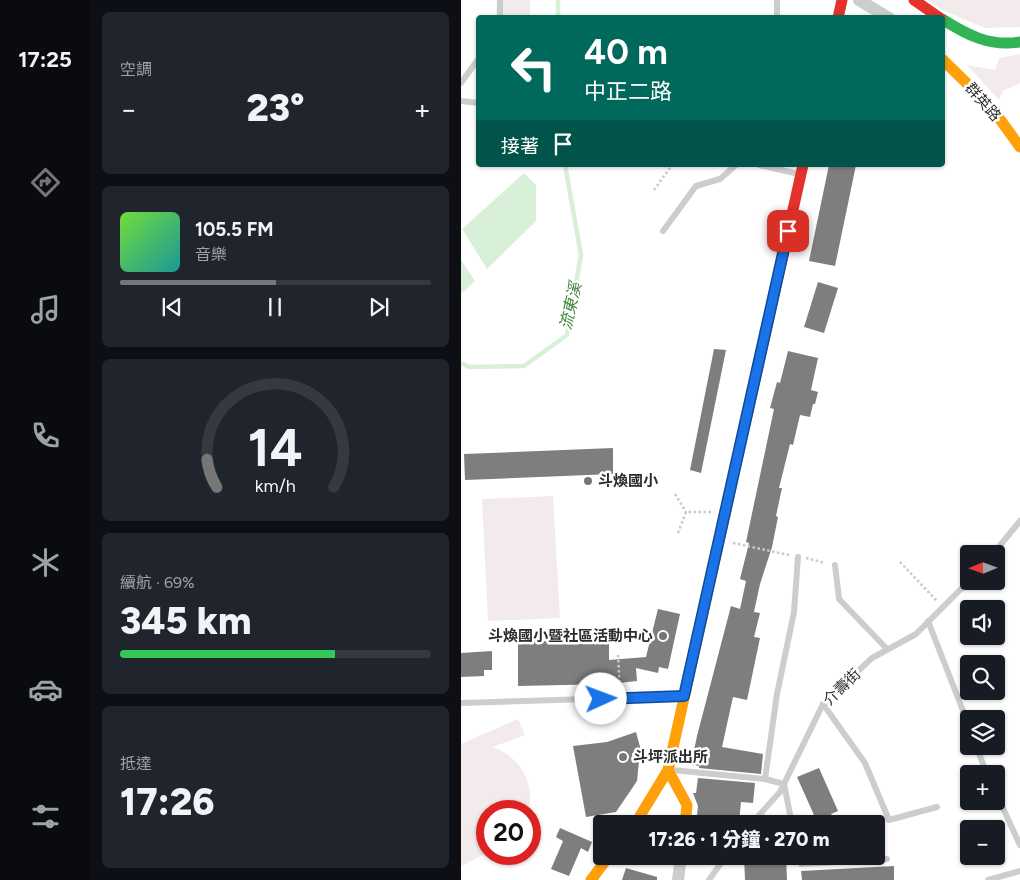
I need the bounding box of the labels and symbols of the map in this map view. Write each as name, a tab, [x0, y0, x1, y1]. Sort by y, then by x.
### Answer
street label: 群英路	[961, 79, 1005, 125]
pin	[767, 210, 809, 252]
water label: 流東溪	[556, 279, 586, 332]
place label: 斗煥國小	[598, 472, 659, 490]
marker: 斗煥國小	[582, 475, 594, 487]
north arrow	[960, 545, 1005, 590]
place label: 斗煥國小暨社區活動中心	[488, 627, 653, 645]
marker: 斗煥國小暨社區活動中心	[657, 630, 669, 642]
street label: 介壽街	[820, 665, 864, 709]
position arrow	[574, 672, 626, 724]
place label: 斗坪派出所	[633, 748, 708, 766]
marker: 斗坪派出所	[617, 751, 629, 763]
speed limit sign: 20	[476, 800, 541, 865]

